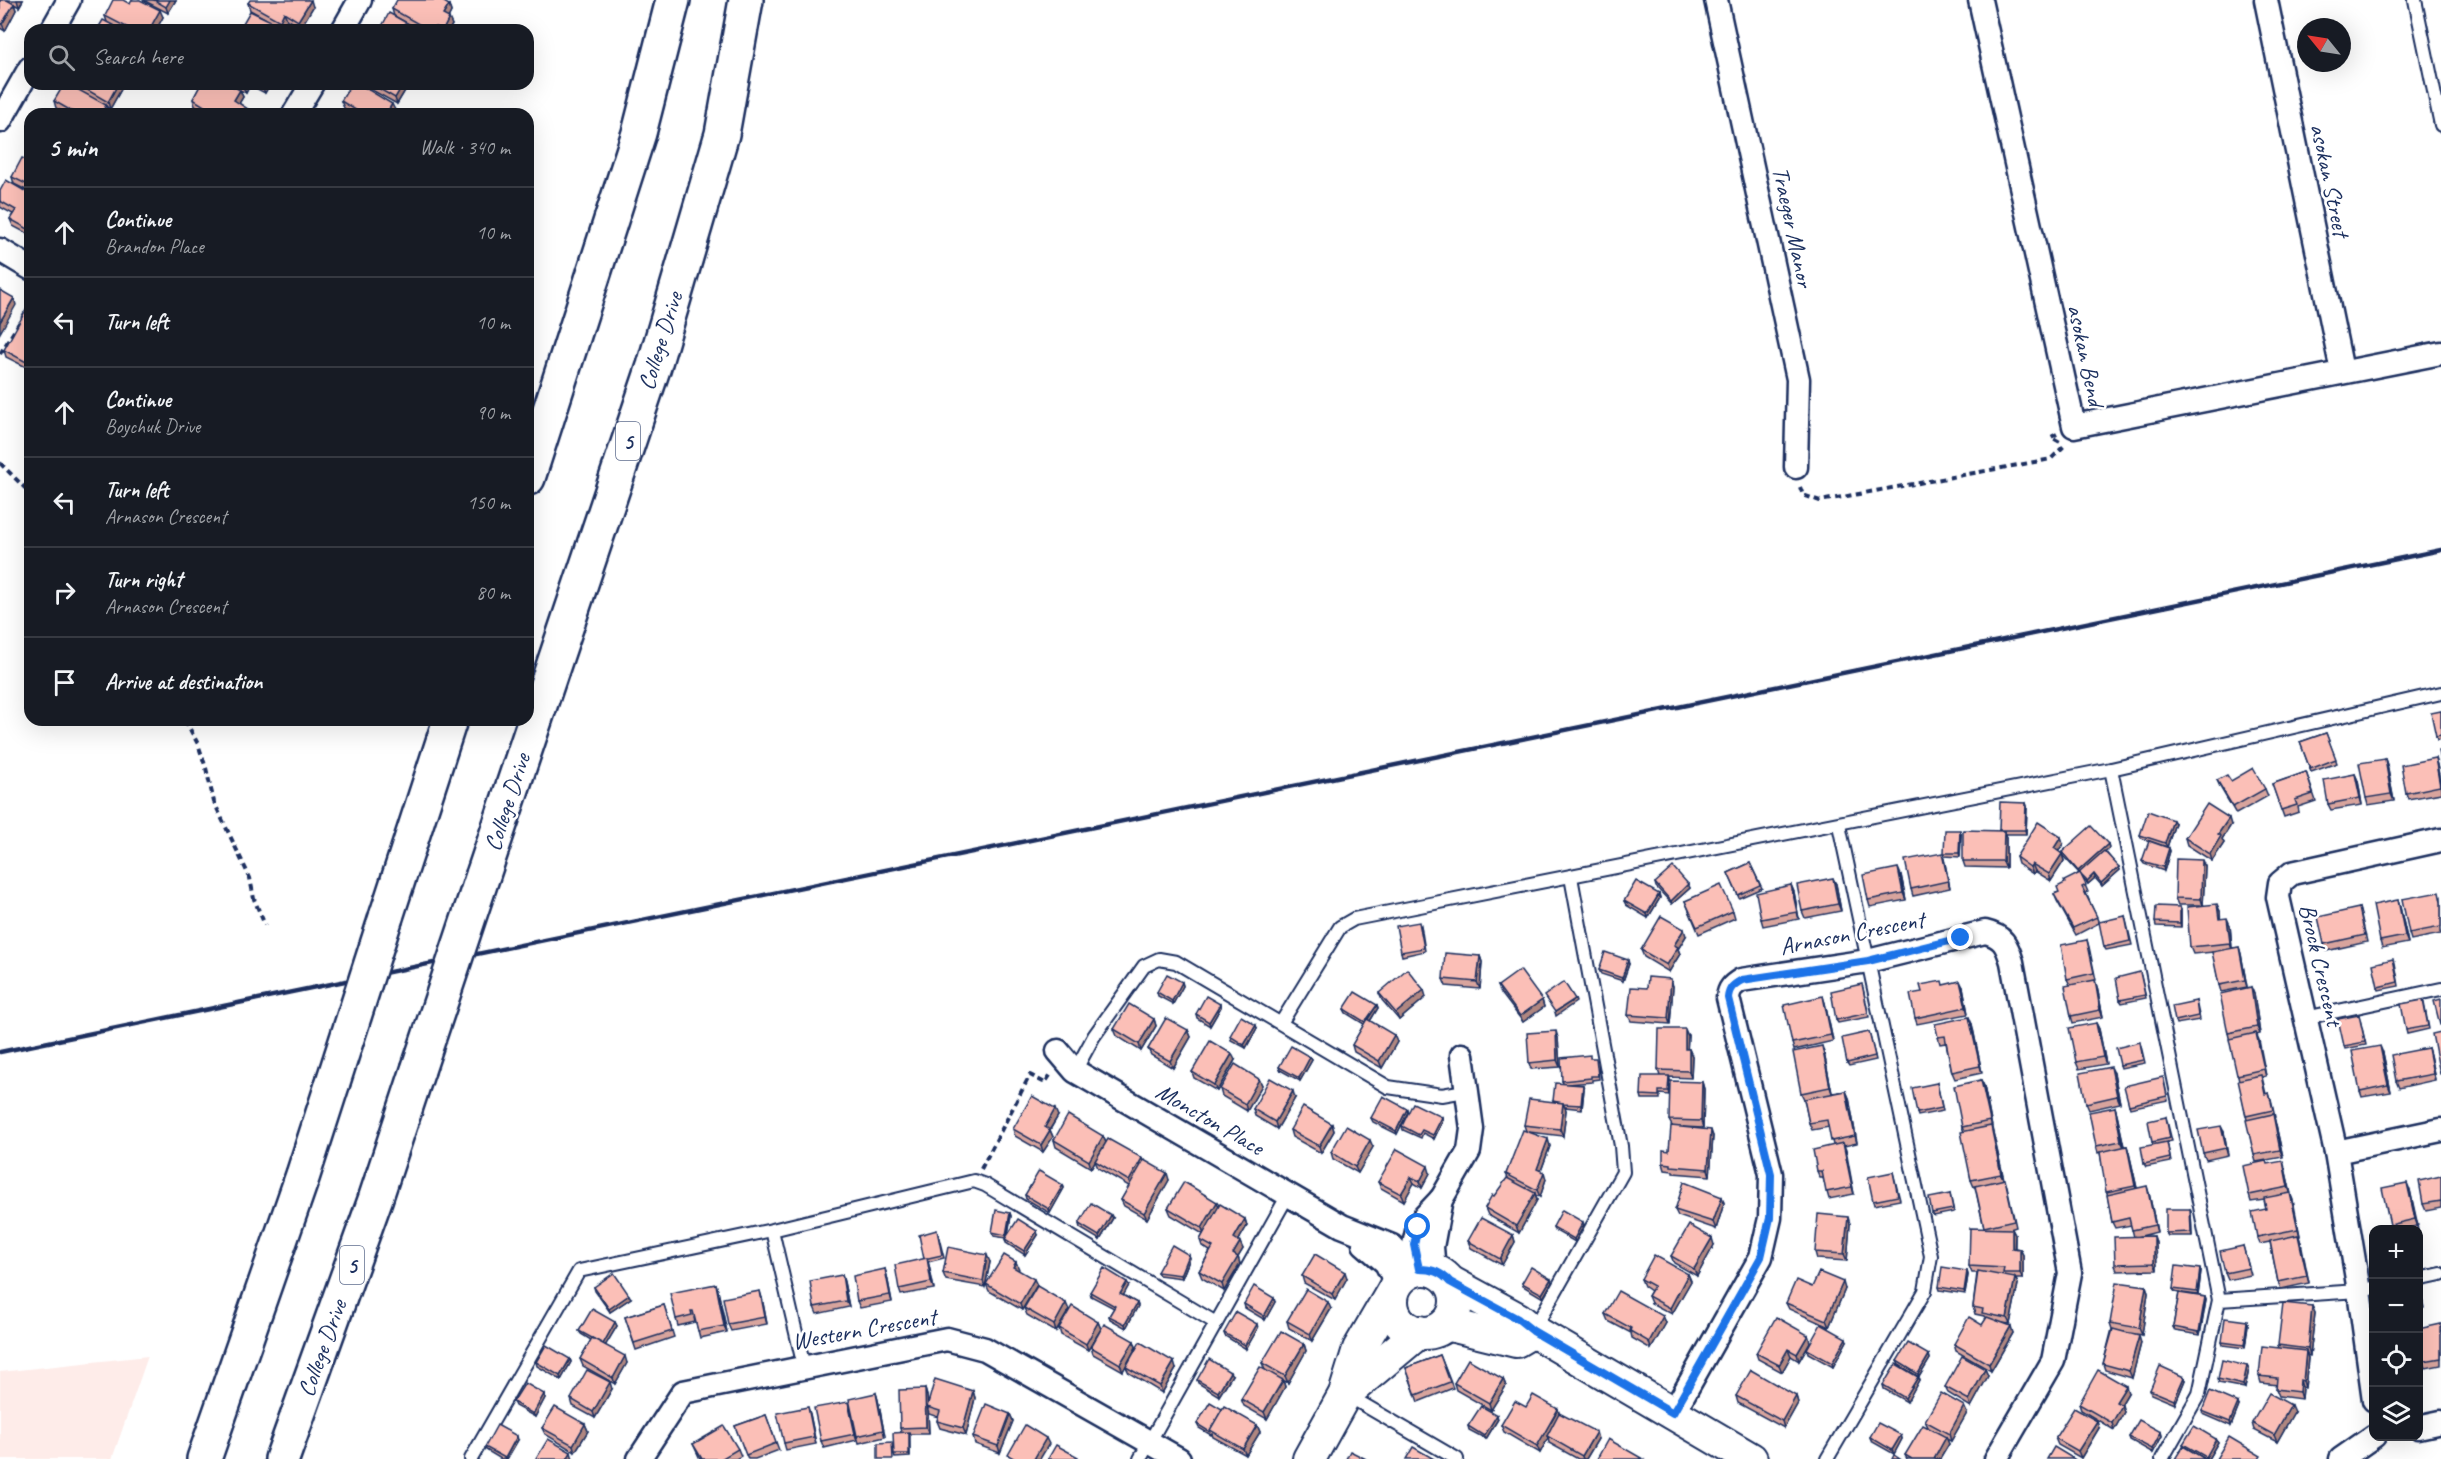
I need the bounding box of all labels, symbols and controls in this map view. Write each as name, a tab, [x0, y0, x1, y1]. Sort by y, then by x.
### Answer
north arrow	[2297, 18, 2351, 72]
search box	[24, 24, 534, 90]
icon: search	[45, 41, 78, 74]
text: Search here	[93, 43, 183, 71]
street label: asokan Street	[2303, 121, 2357, 242]
text: 5 min	[48, 131, 97, 164]
text: Walk · 340 m	[420, 135, 510, 160]
street label: Traeger Manor	[1766, 164, 1821, 292]
text: Continue	[105, 206, 171, 234]
icon: ahead	[48, 216, 81, 249]
text: 10 m	[476, 220, 510, 245]
text: Brandon Place	[105, 234, 204, 259]
street label: College Drive	[631, 286, 690, 394]
street label: asokan Bend	[2061, 302, 2112, 412]
icon: left	[48, 306, 81, 339]
text: Turn left	[105, 308, 169, 336]
text: 10 m	[476, 310, 510, 335]
text: Continue	[105, 386, 171, 414]
icon: ahead	[48, 396, 81, 429]
text: 90 m	[476, 400, 510, 425]
text: Boychuk Drive	[105, 414, 200, 439]
road number: 5	[616, 422, 640, 460]
text: Turn left	[105, 476, 169, 504]
icon: left	[48, 486, 81, 519]
text: 150 m	[467, 490, 510, 515]
text: Arnason Crescent	[105, 504, 227, 529]
text: Turn right	[105, 566, 182, 594]
icon: right	[48, 576, 81, 609]
text: 80 m	[476, 580, 510, 605]
text: Arnason Crescent	[105, 594, 227, 619]
icon: arrive	[48, 666, 81, 699]
text: Arrive at destination	[105, 668, 262, 696]
street label: College Drive	[477, 747, 538, 855]
street label: Brock Crescent	[2292, 901, 2350, 1031]
street label: Arnason Crescent	[1777, 904, 1930, 962]
route end	[1947, 924, 1973, 950]
street label: Moncton Place	[1151, 1076, 1271, 1163]
route start	[1404, 1213, 1430, 1239]
map controls	[2369, 1225, 2423, 1441]
button: +	[2369, 1225, 2423, 1279]
road number: 5	[340, 1246, 364, 1284]
button: −	[2369, 1279, 2423, 1333]
street label: College Drive	[291, 1293, 354, 1401]
street label: Western Crescent	[790, 1301, 941, 1356]
button: locate	[2369, 1333, 2423, 1387]
button: layers	[2369, 1387, 2423, 1441]

